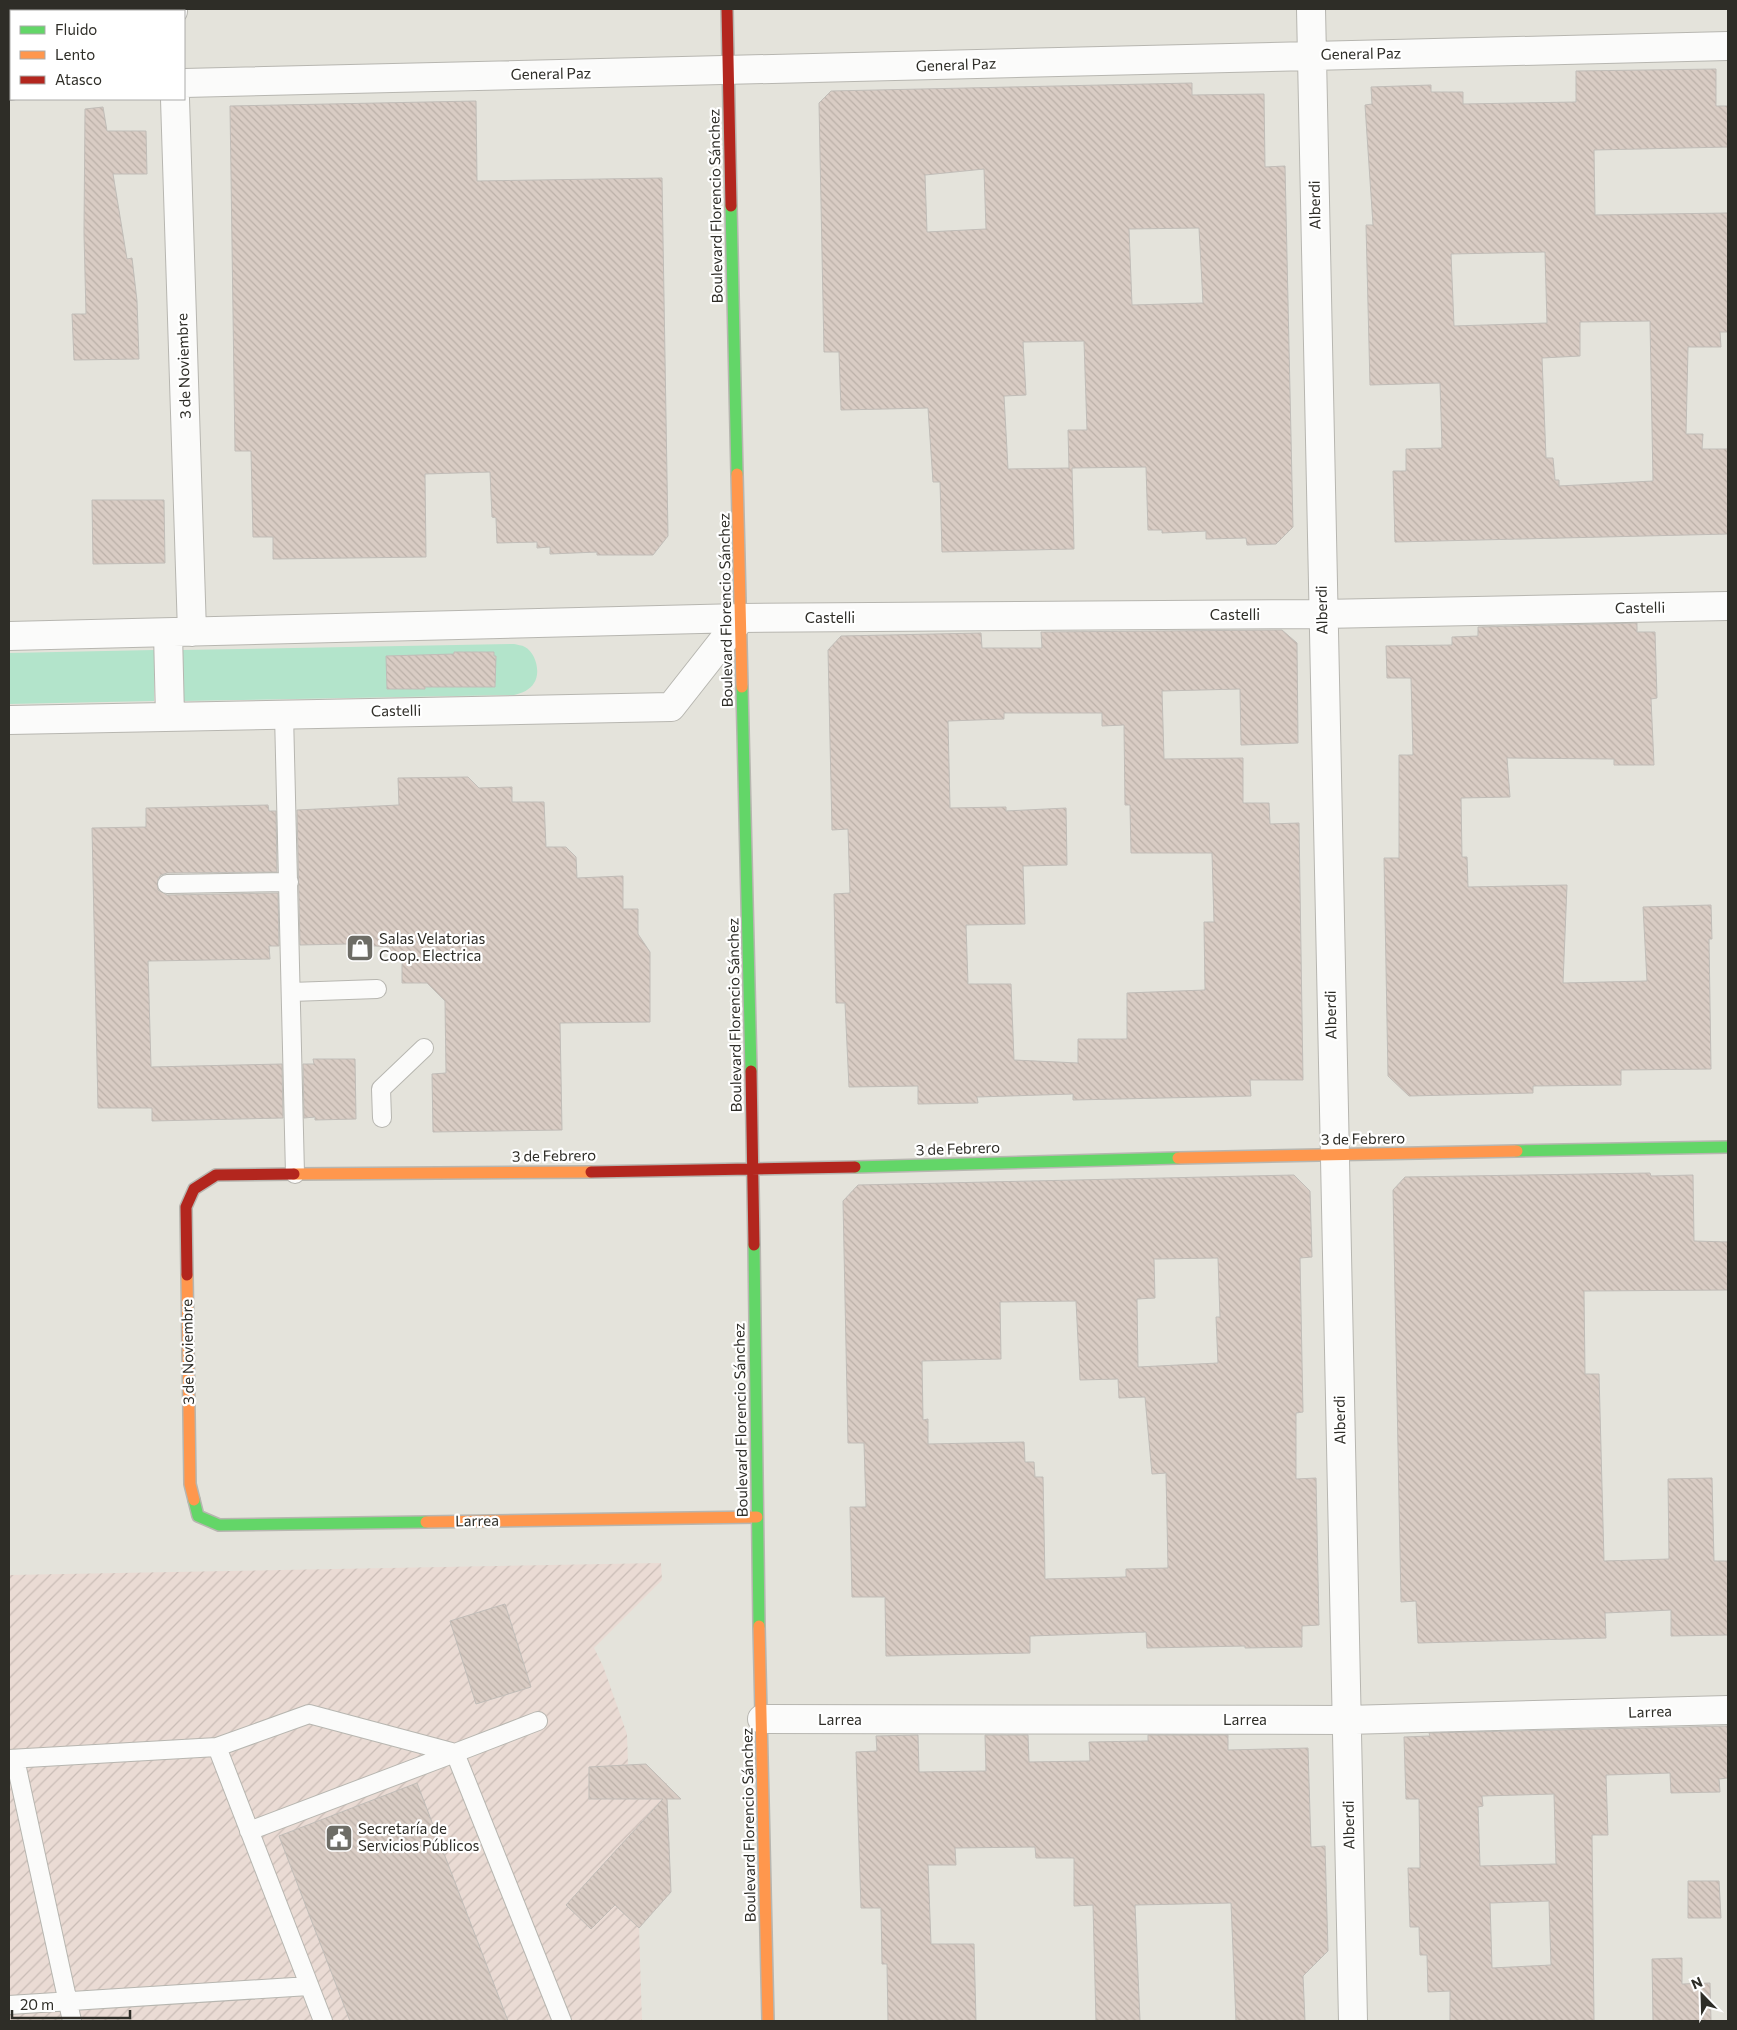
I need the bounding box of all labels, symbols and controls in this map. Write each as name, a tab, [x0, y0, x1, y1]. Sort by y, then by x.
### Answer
legend	[10, 10, 185, 100]
text: Fluido	[55, 20, 97, 38]
street label: General Paz	[1321, 43, 1401, 63]
text: Lento	[55, 45, 95, 63]
street label: General Paz	[915, 54, 997, 74]
street label: General Paz	[511, 63, 591, 83]
text: Atasco	[55, 70, 102, 88]
street label: Boulevard Florencio Sánchez	[704, 109, 726, 303]
street label: Alberdi	[1305, 180, 1323, 230]
street label: 3 de Noviembre	[172, 313, 194, 419]
street label: Boulevard Florencio Sánchez	[714, 513, 736, 707]
street label: Alberdi	[1312, 585, 1330, 635]
street label: Castelli	[1615, 598, 1665, 616]
street label: Castelli	[1210, 605, 1260, 623]
street label: Castelli	[805, 608, 855, 626]
street label: Castelli	[371, 701, 421, 719]
street label: Boulevard Florencio Sánchez	[723, 918, 745, 1112]
place label: Salas Velatorias Coop. Electrica	[379, 929, 486, 964]
shop icon: Salas Velatorias Coop. Electrica	[345, 933, 375, 963]
street label: Alberdi	[1321, 990, 1339, 1040]
street label: 3 de Febrero	[1321, 1128, 1405, 1148]
street label: 3 de Febrero	[916, 1138, 1000, 1158]
street label: 3 de Febrero	[512, 1145, 596, 1165]
street label: 3 de Noviembre	[177, 1299, 197, 1405]
street label: Boulevard Florencio Sánchez	[729, 1323, 751, 1517]
street label: Alberdi	[1330, 1395, 1348, 1445]
street label: Larrea	[455, 1511, 499, 1529]
street label: Larrea	[1628, 1701, 1672, 1721]
street label: Larrea	[818, 1710, 862, 1728]
street label: Larrea	[1223, 1710, 1267, 1728]
street label: Boulevard Florencio Sánchez	[737, 1728, 759, 1922]
street label: Alberdi	[1339, 1800, 1357, 1850]
place label: Secretaría de Servicios Públicos	[358, 1819, 480, 1854]
public building icon: Secretaría de Servicios Públicos	[324, 1823, 354, 1853]
north arrow	[1677, 1970, 1727, 2020]
text: N	[1689, 1973, 1705, 1992]
scale bar	[12, 1988, 130, 2020]
text: 20 m	[20, 1995, 54, 2013]

